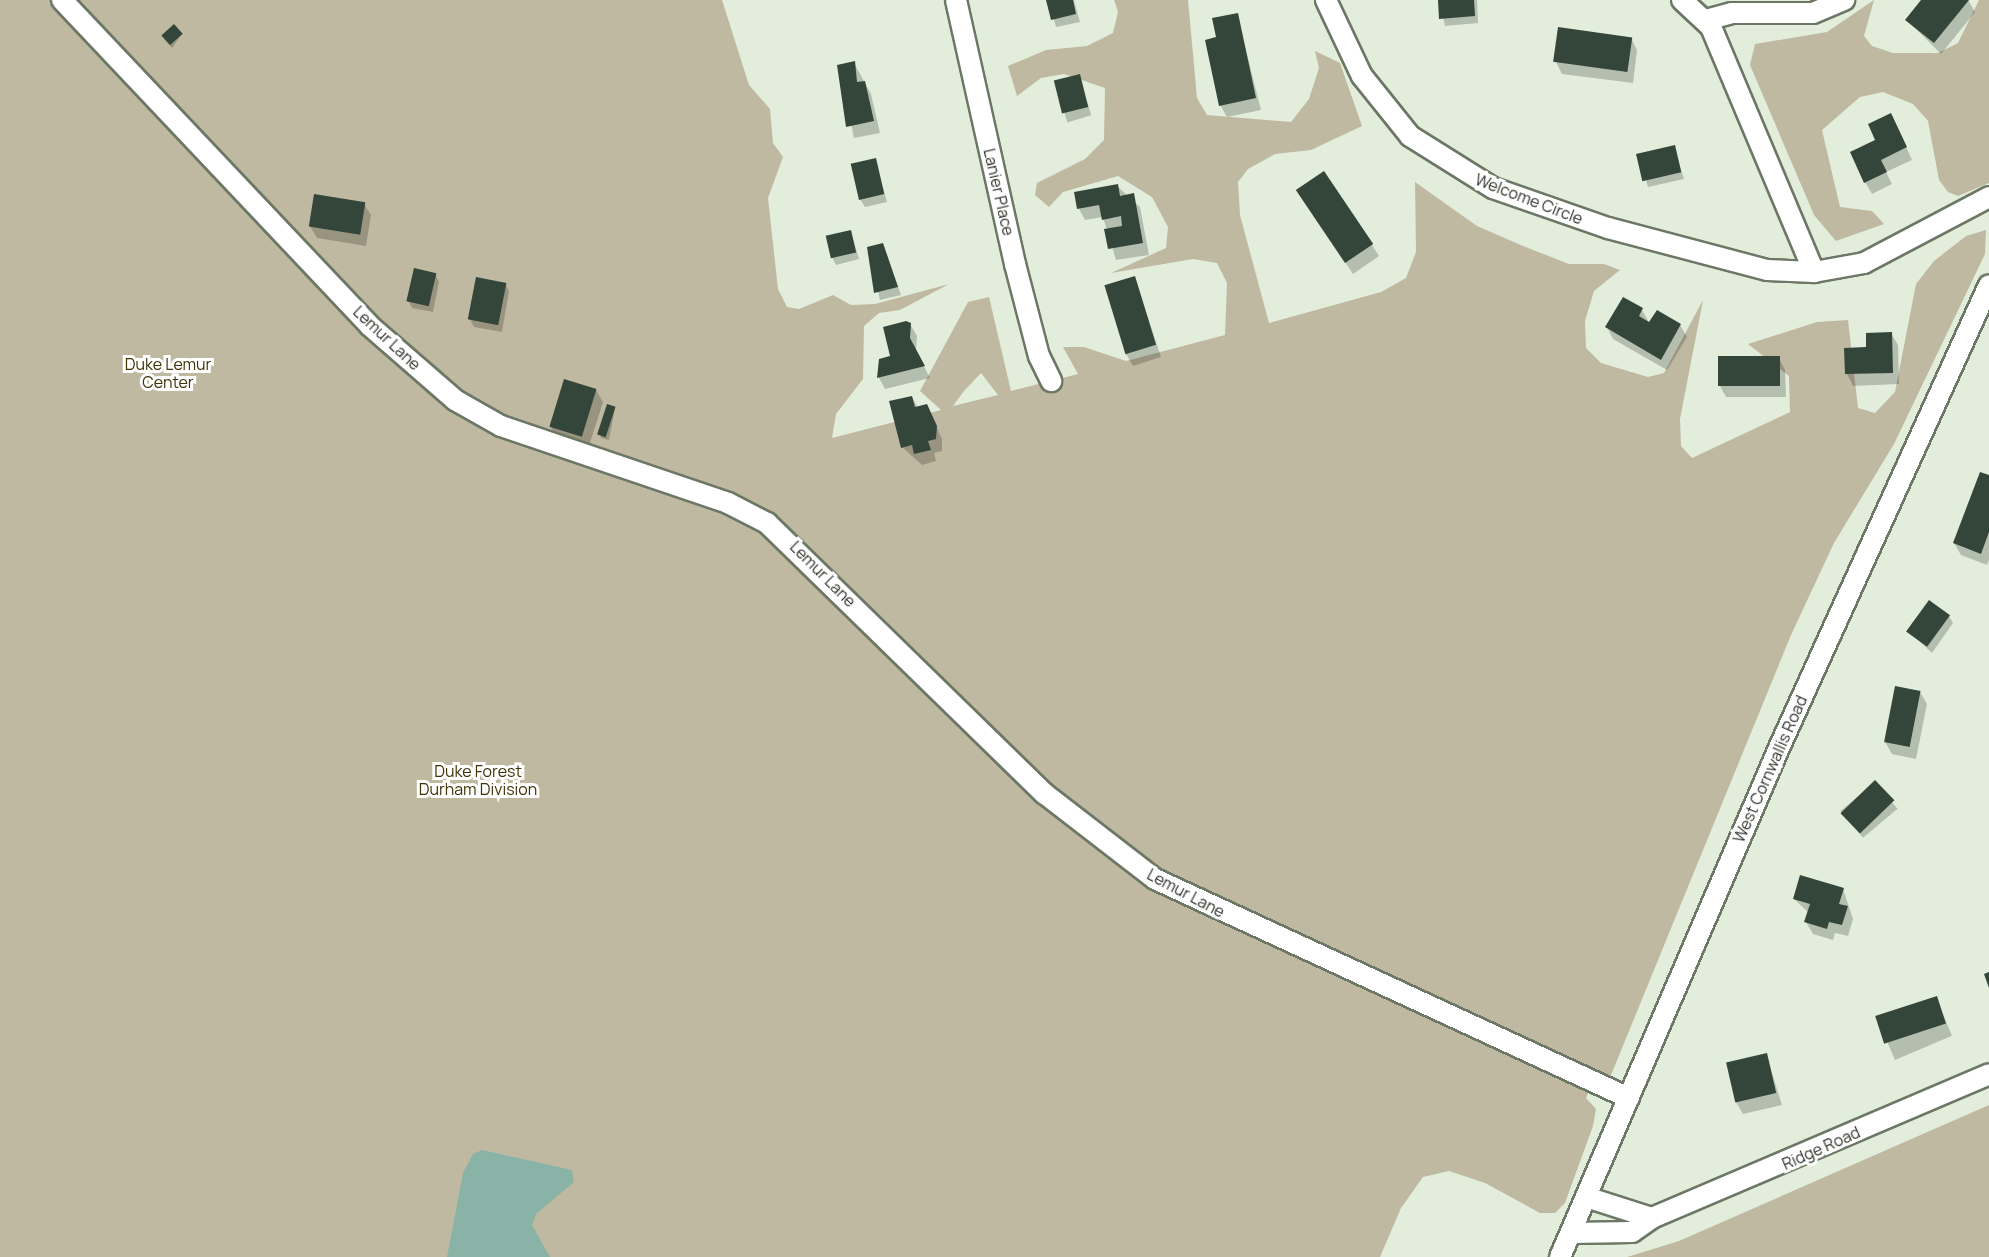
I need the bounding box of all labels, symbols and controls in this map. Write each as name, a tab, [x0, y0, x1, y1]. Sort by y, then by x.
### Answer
street label: Lanier Place	[980, 147, 1018, 237]
street label: Welcome Circle	[1472, 170, 1586, 228]
street label: Lemur Lane	[349, 302, 425, 374]
park label: Duke Lemur Center	[125, 354, 211, 392]
street label: Lemur Lane	[786, 537, 860, 611]
street label: West Cornwallis Road	[1729, 692, 1811, 846]
park label: Duke Forest Durham Division	[419, 761, 537, 799]
street label: Lemur Lane	[1144, 865, 1228, 921]
street label: Ridge Road	[1779, 1122, 1863, 1174]

